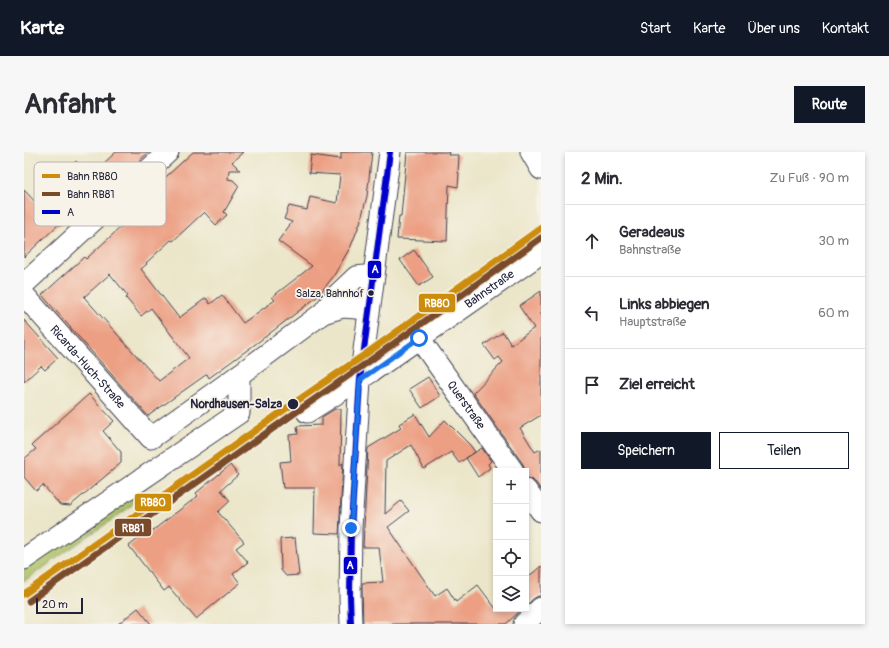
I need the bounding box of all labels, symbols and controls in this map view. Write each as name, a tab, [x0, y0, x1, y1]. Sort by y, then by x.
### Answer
text: Karte	[20, 16, 64, 40]
text: Start	[640, 20, 671, 37]
text: Karte	[693, 20, 725, 37]
text: Über uns	[747, 20, 800, 37]
text: Kontakt	[822, 20, 869, 37]
button: Route	[794, 86, 865, 123]
text: Anfahrt	[24, 87, 116, 122]
legend	[34, 162, 166, 226]
text: 2 Min.	[581, 168, 623, 189]
text: Bahn RB80	[67, 170, 118, 183]
text: Zu Fuß · 90 m	[770, 170, 849, 186]
text: Bahn RB81	[67, 188, 115, 201]
text: A	[67, 206, 74, 219]
text: Geradeaus	[619, 223, 685, 242]
icon: ahead	[581, 230, 603, 252]
text: 30 m	[819, 233, 849, 249]
text: Bahnstraße	[619, 242, 681, 258]
line badge: A	[367, 260, 382, 279]
text: A	[371, 263, 379, 276]
street label: Bahnstraße	[462, 266, 517, 312]
place label: Salza, Bahnhof	[296, 287, 365, 300]
marker: Salza, Bahnhof	[366, 288, 376, 298]
line badge: RB80	[418, 293, 456, 313]
text: Links abbiegen	[619, 295, 710, 314]
text: RB80	[424, 297, 450, 310]
icon: left	[581, 302, 603, 324]
text: 60 m	[818, 305, 849, 321]
text: Hauptstraße	[619, 314, 686, 330]
street label: Ricarda-Huch-Straße	[47, 322, 129, 412]
route start	[410, 329, 428, 347]
icon: arrive	[581, 374, 603, 396]
text: Ziel erreicht	[619, 375, 695, 394]
street label: Querstraße	[444, 378, 489, 432]
place label: Nordhausen-Salza	[190, 397, 282, 412]
marker: Nordhausen-Salza	[286, 397, 300, 411]
button: Speichern	[581, 432, 711, 469]
button: Teilen	[719, 432, 849, 469]
map controls	[493, 468, 529, 612]
button: +	[493, 468, 529, 504]
line badge: RB80	[134, 493, 172, 512]
text: RB80	[140, 496, 166, 509]
button: −	[493, 504, 529, 540]
line badge: RB81	[114, 518, 152, 537]
route end	[342, 519, 360, 537]
text: RB81	[122, 522, 144, 535]
button: locate	[493, 540, 529, 576]
line badge: A	[343, 556, 358, 575]
text: A	[346, 559, 354, 572]
button: layers	[493, 576, 529, 612]
scale bar	[36, 596, 83, 615]
text: 20 m	[42, 598, 68, 611]

